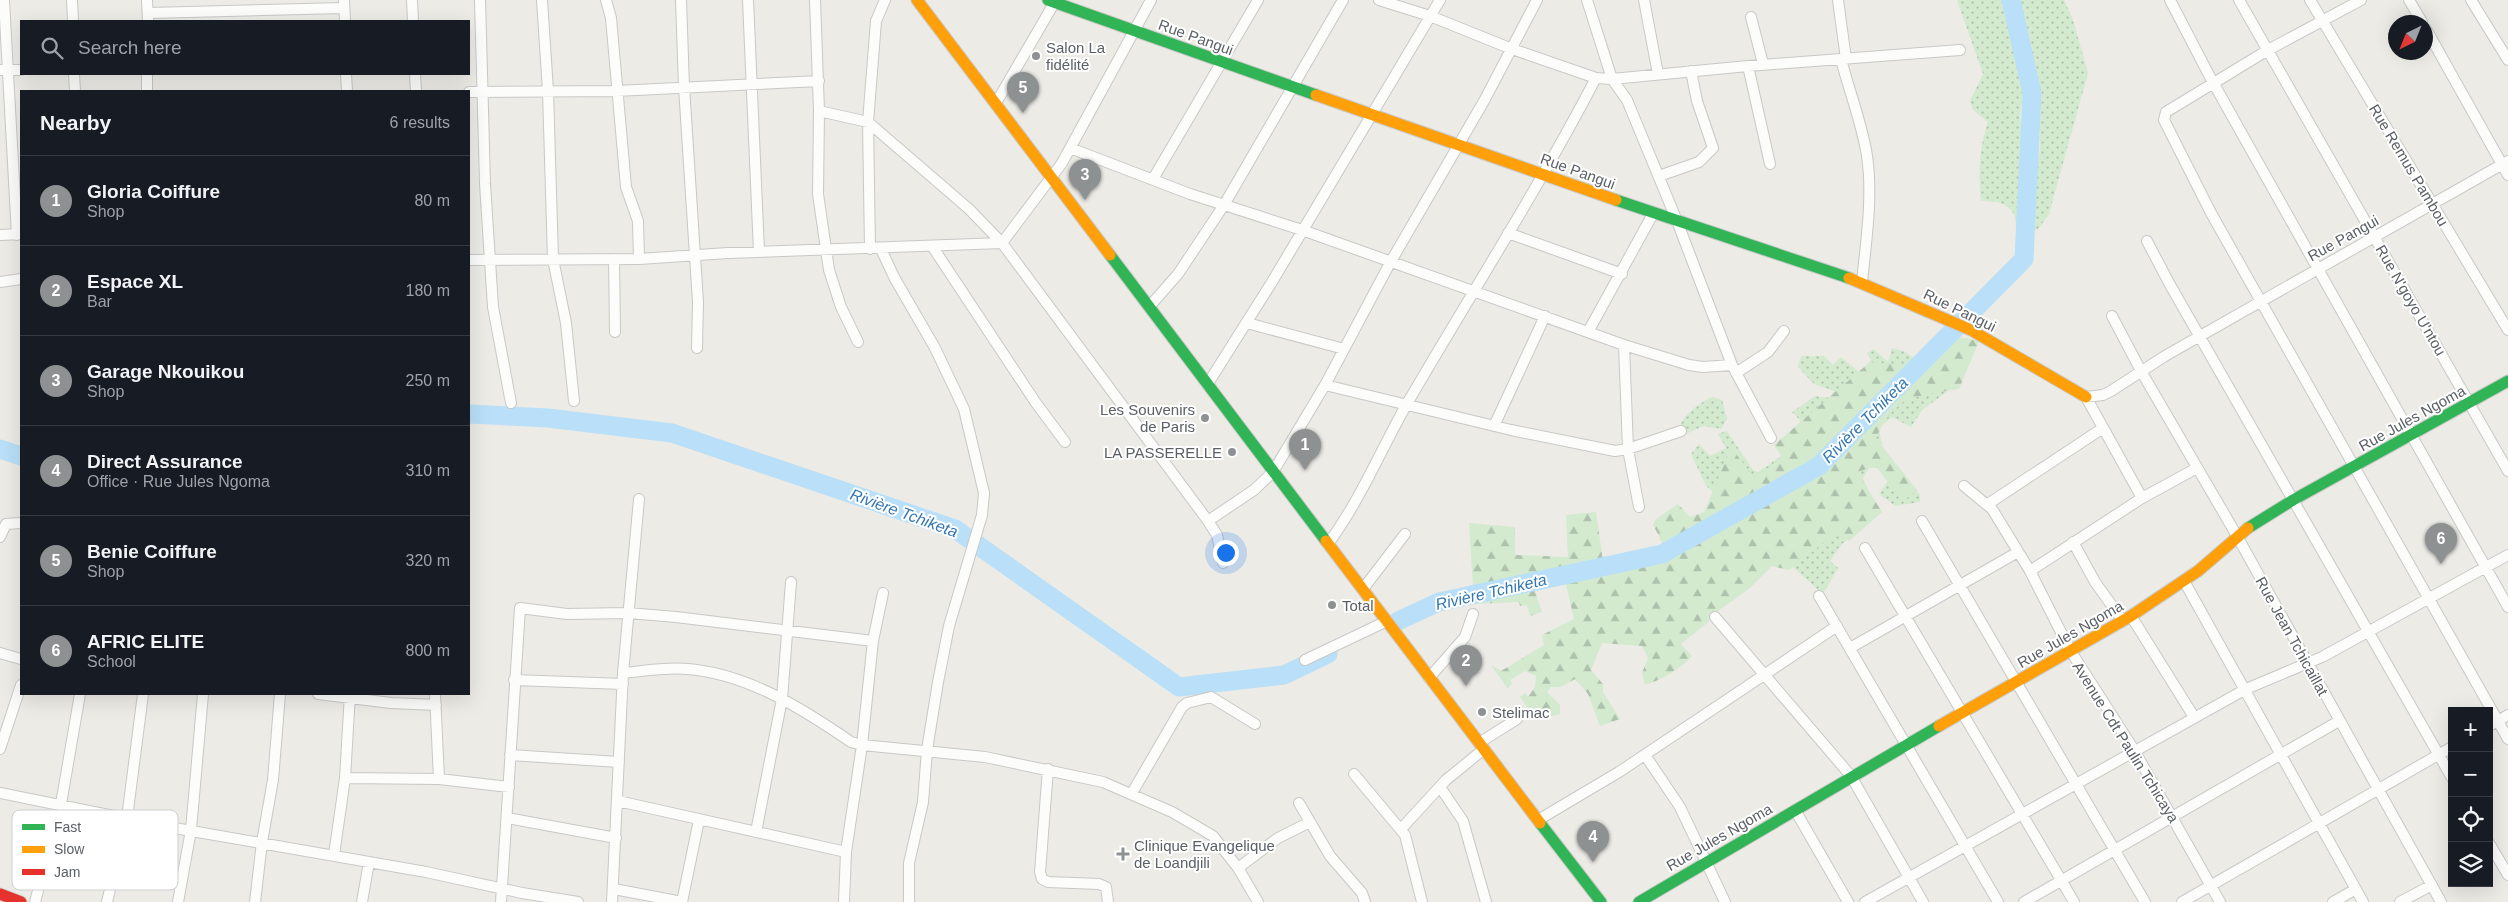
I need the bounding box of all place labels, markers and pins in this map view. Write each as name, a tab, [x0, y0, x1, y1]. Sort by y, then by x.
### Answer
place label: Salon La fidélité	[1046, 39, 1106, 73]
marker: Salon La fidélité	[1030, 50, 1042, 62]
pin: 5	[1007, 72, 1039, 113]
pin: 3	[1069, 159, 1101, 200]
place label: Les Souvenirs de Paris	[1100, 401, 1195, 435]
marker: Les Souvenirs de Paris	[1199, 412, 1211, 424]
pin: 1	[1289, 429, 1321, 470]
place label: LA PASSERELLE	[1104, 444, 1222, 461]
marker: LA PASSERELLE	[1226, 446, 1238, 458]
pin: 6	[2425, 523, 2457, 564]
place label: Total	[1342, 597, 1374, 614]
marker: Total	[1326, 599, 1338, 611]
pin: 2	[1450, 645, 1482, 686]
place label: Stelimac	[1492, 704, 1550, 721]
marker: Stelimac	[1476, 706, 1488, 718]
pin: 4	[1577, 821, 1609, 862]
place label: Clinique Evangelique de Loandjili	[1134, 837, 1275, 871]
marker: Clinique Evangelique de Loandjili	[1116, 847, 1130, 861]

